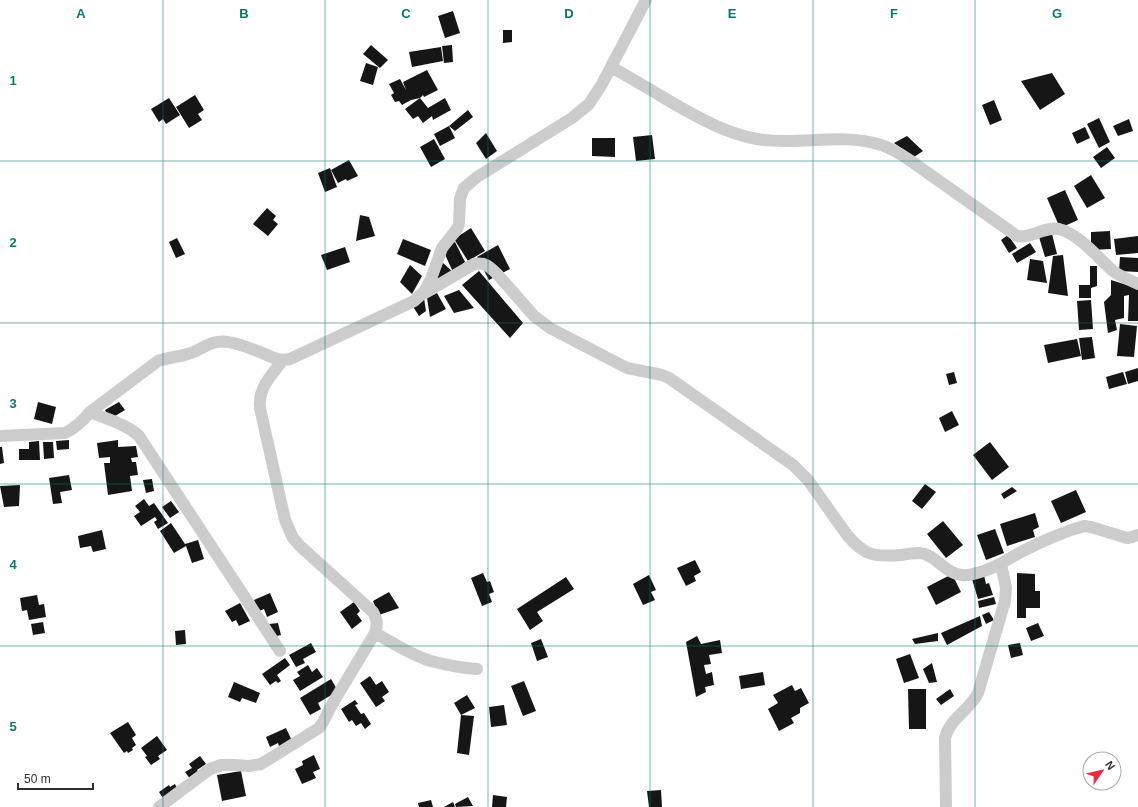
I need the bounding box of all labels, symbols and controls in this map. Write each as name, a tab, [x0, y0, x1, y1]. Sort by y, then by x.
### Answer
text: A	[76, 6, 86, 21]
text: B	[239, 6, 249, 21]
text: C	[401, 6, 411, 21]
text: D	[564, 6, 574, 21]
text: E	[728, 6, 737, 21]
text: F	[890, 6, 898, 21]
text: G	[1052, 6, 1062, 21]
text: 1	[9, 73, 17, 88]
text: 2	[9, 235, 17, 250]
text: 3	[9, 396, 17, 411]
text: 4	[9, 557, 17, 572]
text: 5	[9, 719, 17, 734]
north arrow	[1082, 751, 1122, 791]
text: N	[1103, 759, 1118, 772]
scale bar	[18, 765, 93, 791]
text: 50 m	[24, 772, 51, 786]

